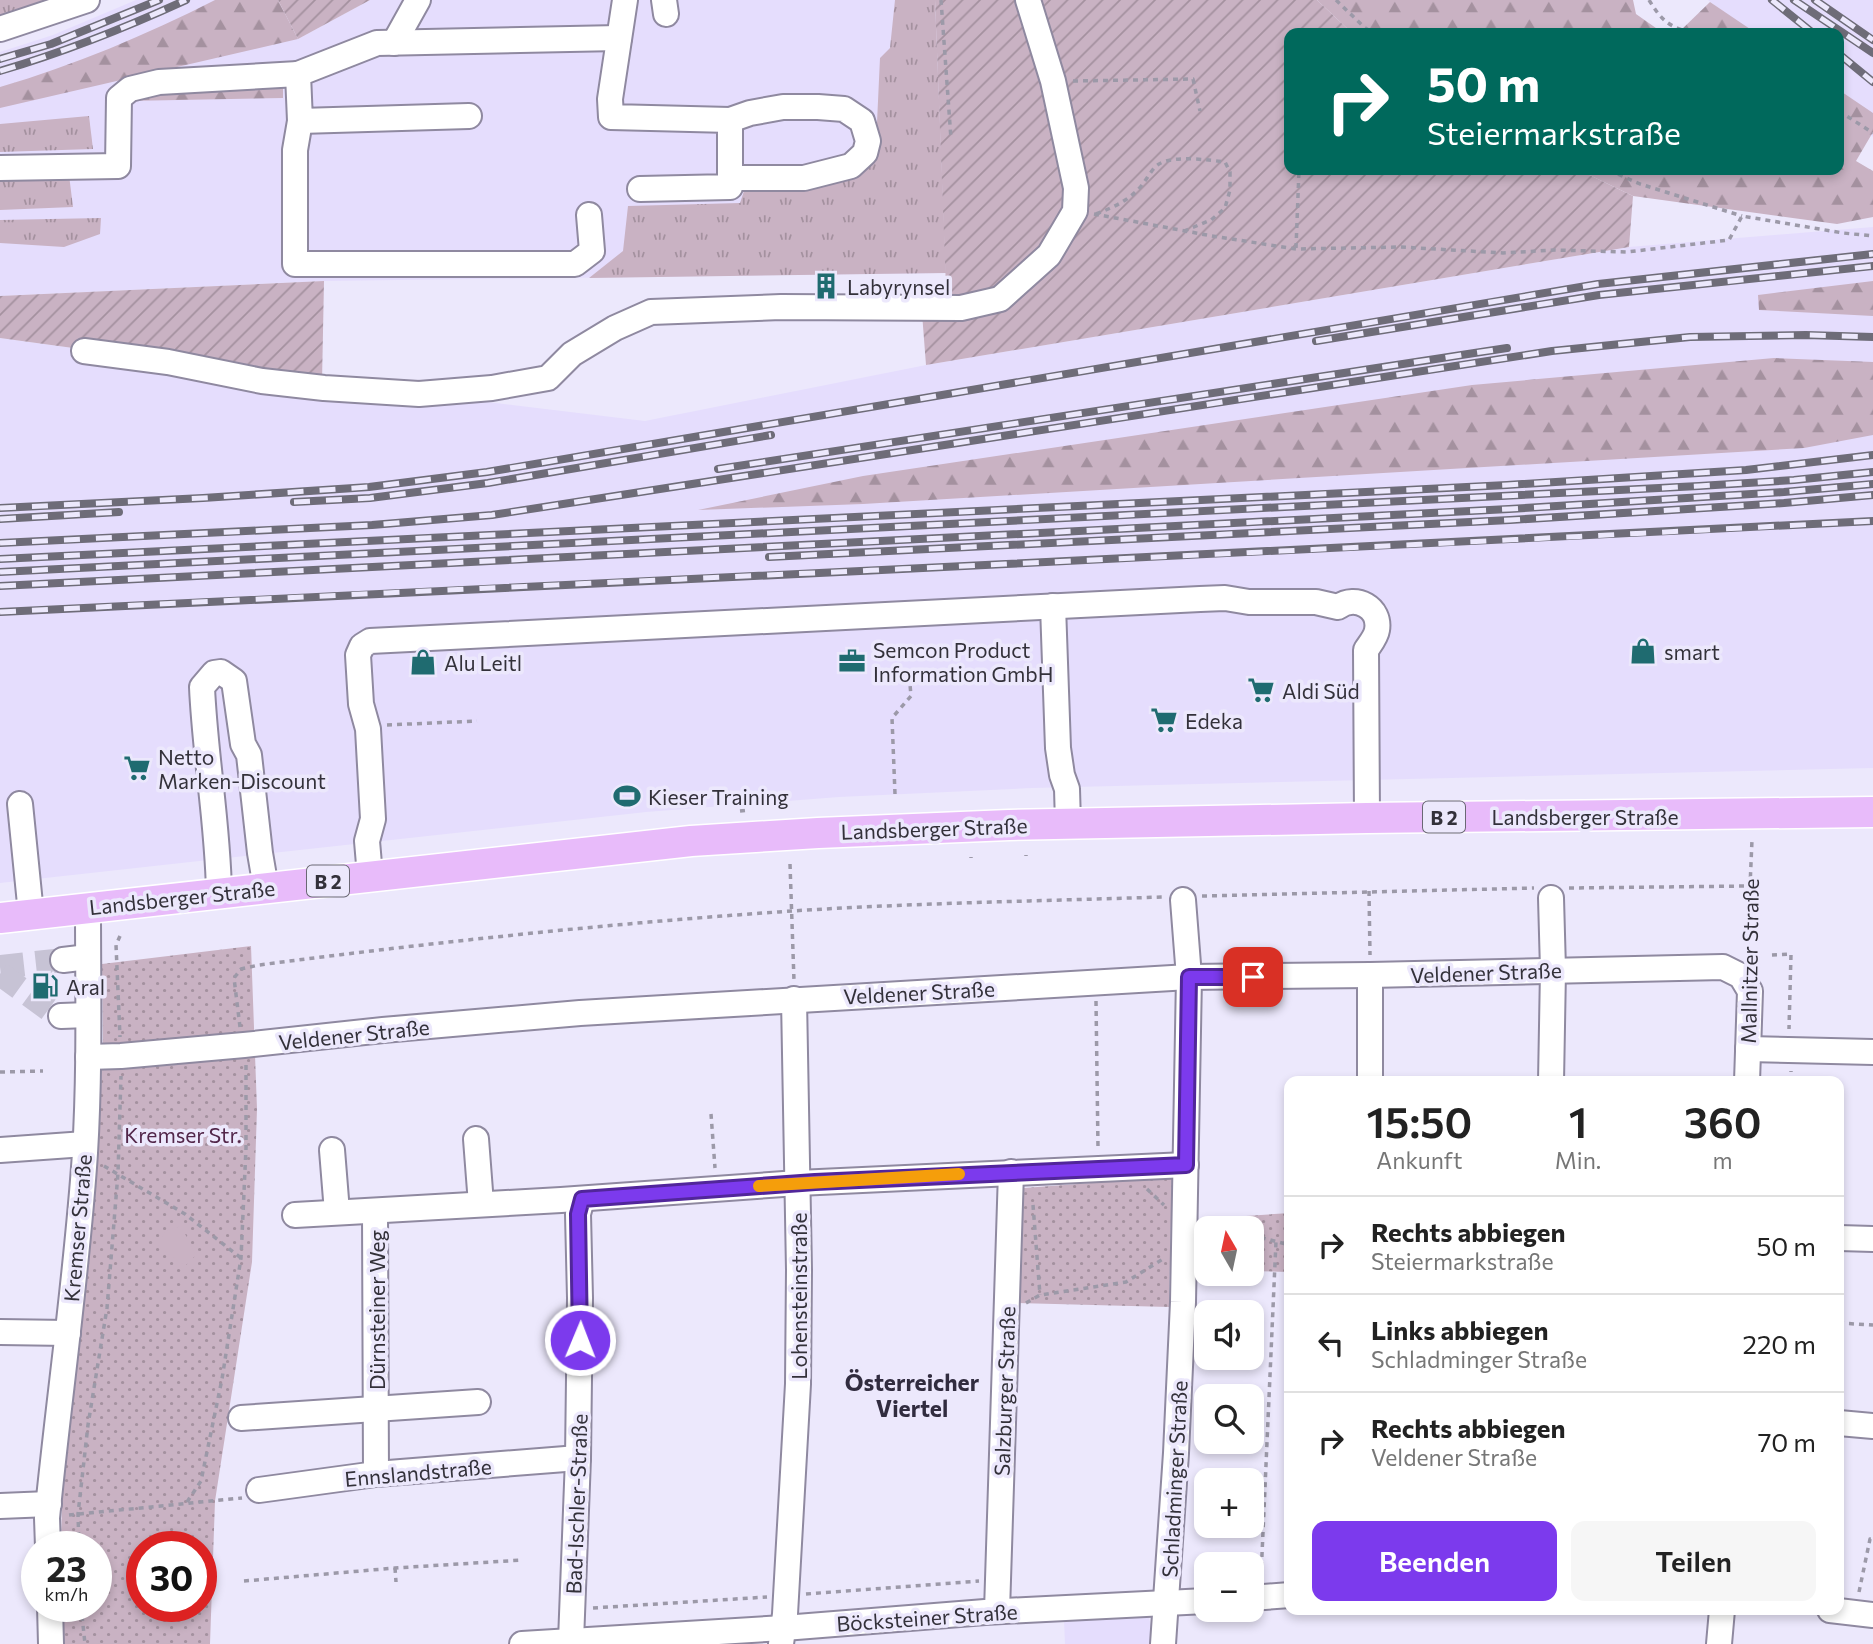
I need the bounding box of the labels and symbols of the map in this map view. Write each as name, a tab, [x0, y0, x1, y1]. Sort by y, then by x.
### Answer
building icon: Labyrynsel	[811, 271, 841, 301]
place label: Labyrynsel	[847, 274, 950, 299]
shop icon: smart	[1628, 636, 1658, 666]
place label: Semcon Product Information GmbH	[873, 637, 1053, 686]
place label: smart	[1664, 639, 1720, 664]
office icon: Semcon Product Information GmbH	[837, 646, 867, 676]
shop icon: Alu Leitl	[408, 647, 438, 677]
place label: Alu Leitl	[444, 650, 522, 675]
supermarket icon: Aldi Süd	[1246, 675, 1276, 705]
place label: Aldi Süd	[1282, 678, 1360, 703]
supermarket icon: Edeka	[1149, 705, 1179, 735]
place label: Edeka	[1185, 708, 1243, 733]
place label: Netto Marken-Discount	[158, 744, 326, 793]
supermarket icon: Netto Marken-Discount	[122, 753, 152, 783]
sports icon: Kieser Training	[612, 781, 642, 811]
place label: Kieser Training	[648, 784, 789, 809]
road number: B 2	[1423, 802, 1465, 832]
street label: Landsberger Straße	[1492, 804, 1678, 829]
street label: Landsberger Straße	[840, 812, 1028, 844]
road number: B 2	[307, 866, 349, 897]
street label: Landsberger Straße	[88, 875, 276, 919]
street label: Mallnitzer Straße	[1735, 878, 1763, 1044]
pin	[1223, 947, 1283, 1007]
street label: Veldener Straße	[1410, 957, 1562, 987]
fuel station icon: Aral	[30, 971, 60, 1001]
place label: Aral	[66, 974, 105, 999]
street label: Veldener Straße	[843, 976, 995, 1008]
street label: Veldener Straße	[277, 1014, 431, 1054]
park label: Kremser Str.	[124, 1122, 242, 1147]
street label: Kremser Straße	[58, 1153, 96, 1303]
street label: Lohensteinstraße	[786, 1212, 811, 1380]
north arrow	[1194, 1216, 1264, 1286]
street label: Dürnsteiner Weg	[364, 1230, 389, 1390]
position arrow	[543, 1303, 617, 1377]
street label: Salzburger Straße	[989, 1306, 1019, 1476]
district label: Österreicher Viertel	[845, 1368, 980, 1422]
street label: Schladminger Straße	[1156, 1380, 1192, 1578]
street label: Bad-Ischler-Straße	[560, 1413, 592, 1595]
street label: Ennslandstraße	[343, 1453, 493, 1491]
speed limit sign: 30	[126, 1531, 217, 1622]
street label: Böcksteiner Straße	[836, 1598, 1018, 1636]

